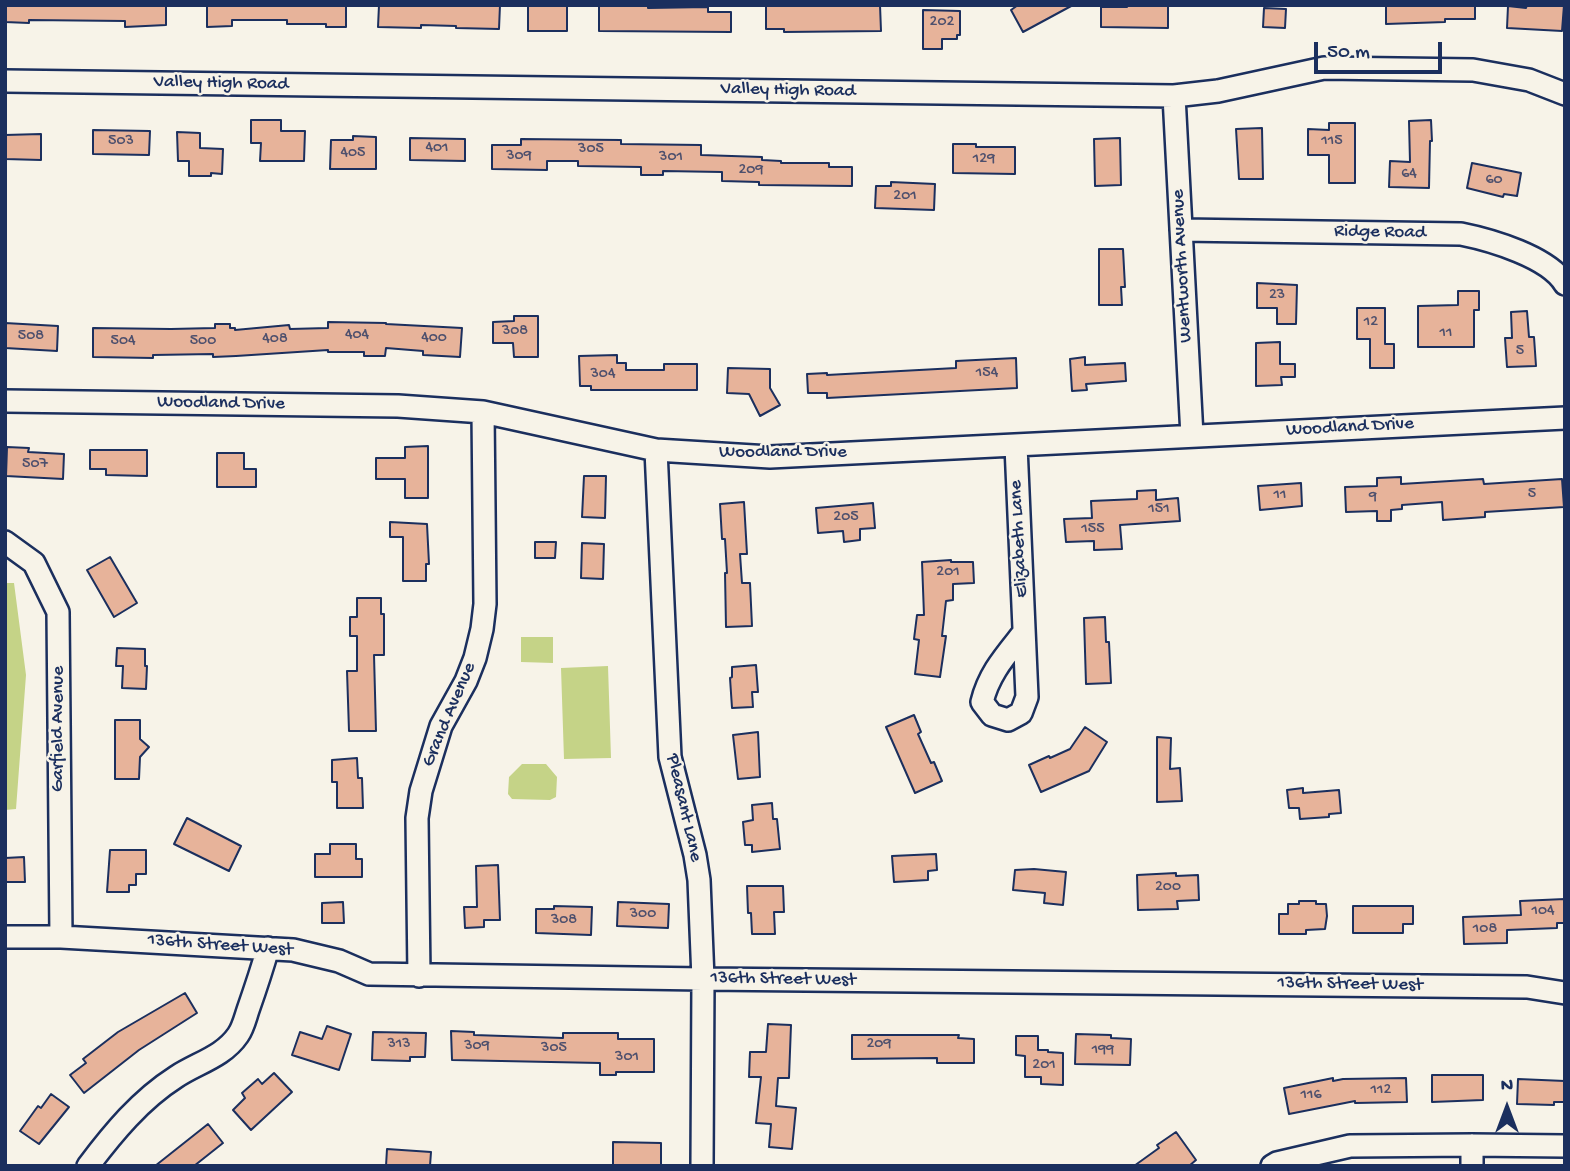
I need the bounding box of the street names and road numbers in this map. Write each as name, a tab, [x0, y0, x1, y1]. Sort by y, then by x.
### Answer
street label: Valley High Road	[153, 71, 289, 97]
street label: Valley High Road	[720, 78, 856, 104]
street label: Wentworth Avenue	[1168, 189, 1198, 343]
street label: Ridge Road	[1334, 221, 1426, 245]
street label: Woodland Drive	[157, 391, 285, 417]
street label: Woodland Drive	[1286, 413, 1414, 443]
street label: Woodland Drive	[719, 442, 847, 464]
street label: Elizabeth Lane	[1006, 480, 1034, 598]
street label: Grand Avenue	[418, 659, 482, 771]
street label: Garfield Avenue	[48, 666, 70, 792]
street label: Pleasant Lane	[659, 752, 707, 864]
street label: 136th Street West	[147, 930, 293, 962]
street label: 136th Street West	[710, 967, 856, 993]
street label: 136th Street West	[1277, 972, 1423, 998]

